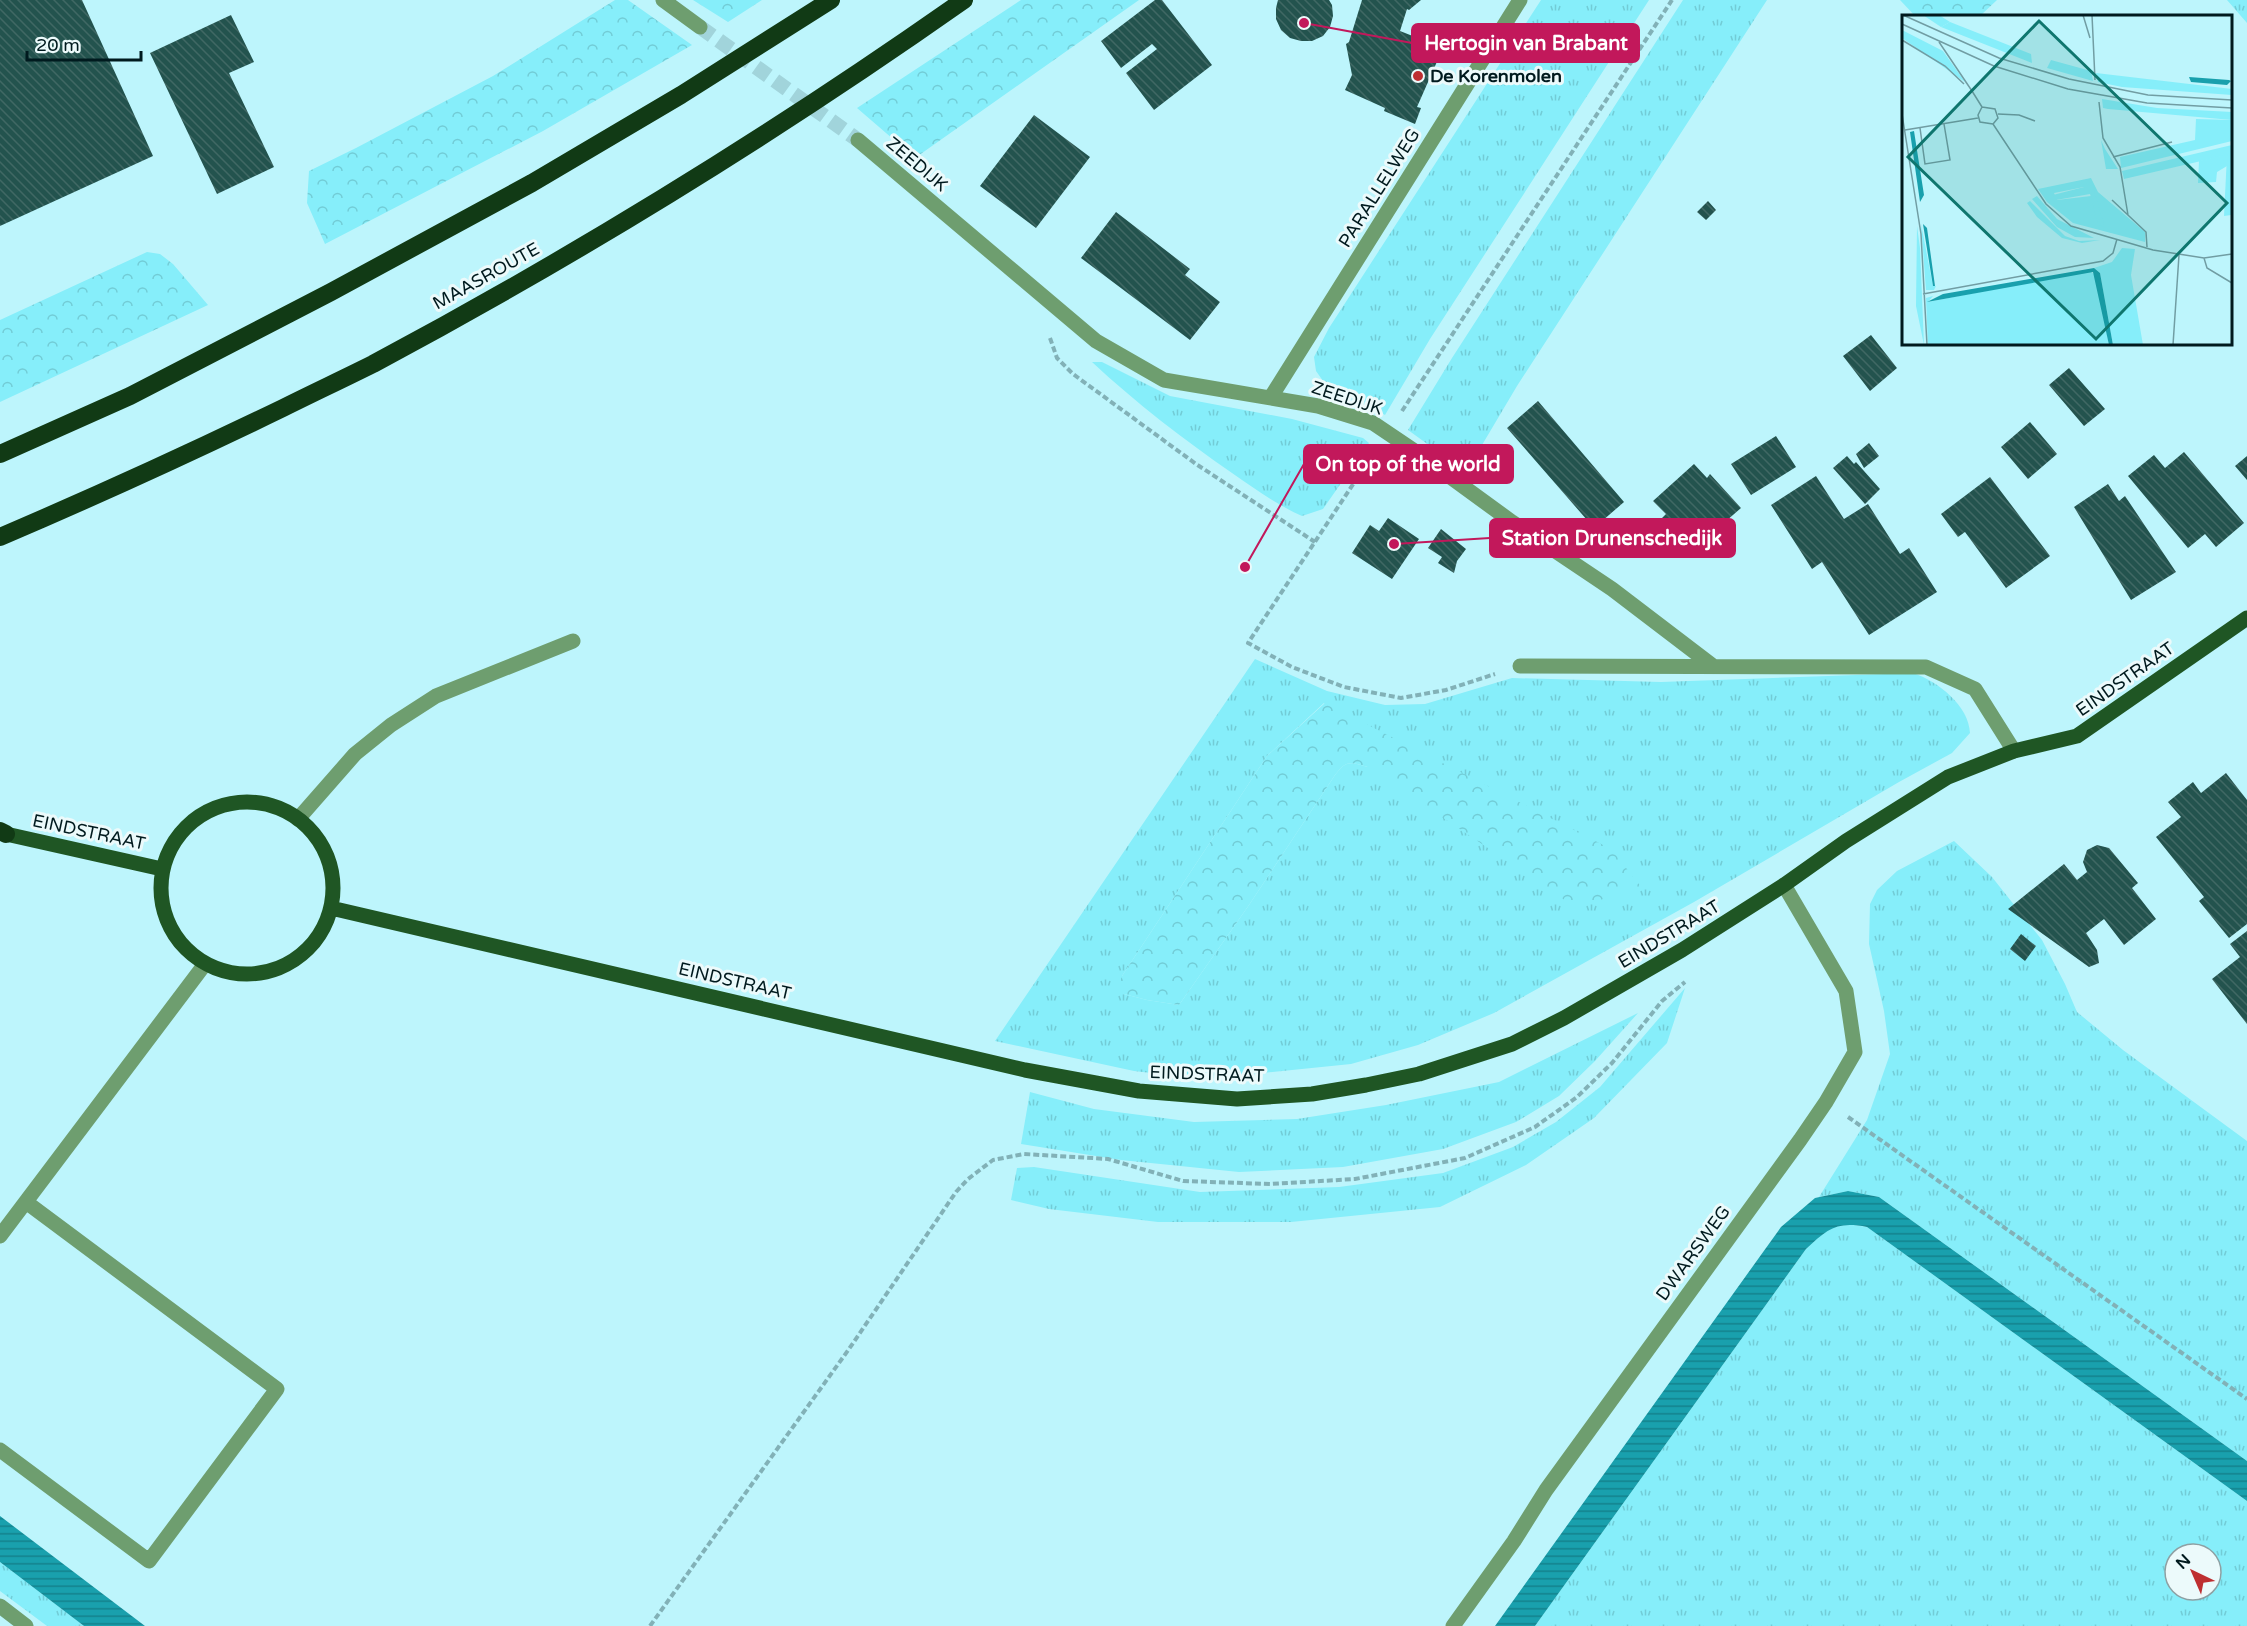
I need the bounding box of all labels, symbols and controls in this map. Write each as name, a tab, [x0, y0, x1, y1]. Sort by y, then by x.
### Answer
inset map	[1902, 15, 2232, 345]
scale bar	[27, 24, 141, 62]
callout: Hertogin van Brabant	[1412, 24, 1639, 62]
text: Hertogin van Brabant	[1424, 32, 1628, 56]
text: 20 m	[36, 34, 80, 56]
place label: De Korenmolen	[1430, 65, 1562, 87]
marker: De Korenmolen	[1411, 69, 1425, 83]
street label: PARALLELWEG	[1334, 124, 1424, 252]
street label: ZEEDIJK	[882, 132, 952, 196]
street label: MAASROUTE	[429, 238, 543, 314]
street label: ZEEDIJK	[1309, 376, 1385, 420]
callout: On top of the world	[1304, 445, 1513, 483]
text: On top of the world	[1315, 453, 1501, 477]
callout: Station Drunenschedijk	[1490, 519, 1735, 557]
text: Station Drunenschedijk	[1502, 527, 1722, 551]
street label: EINDSTRAAT	[2072, 637, 2178, 721]
street label: EINDSTRAAT	[30, 809, 148, 855]
street label: EINDSTRAAT	[1614, 895, 1724, 973]
street label: EINDSTRAAT	[676, 957, 794, 1005]
street label: EINDSTRAAT	[1149, 1061, 1265, 1087]
street label: DWARSWEG	[1651, 1201, 1735, 1305]
north arrow	[2163, 1542, 2223, 1602]
text: N	[2172, 1550, 2195, 1574]

